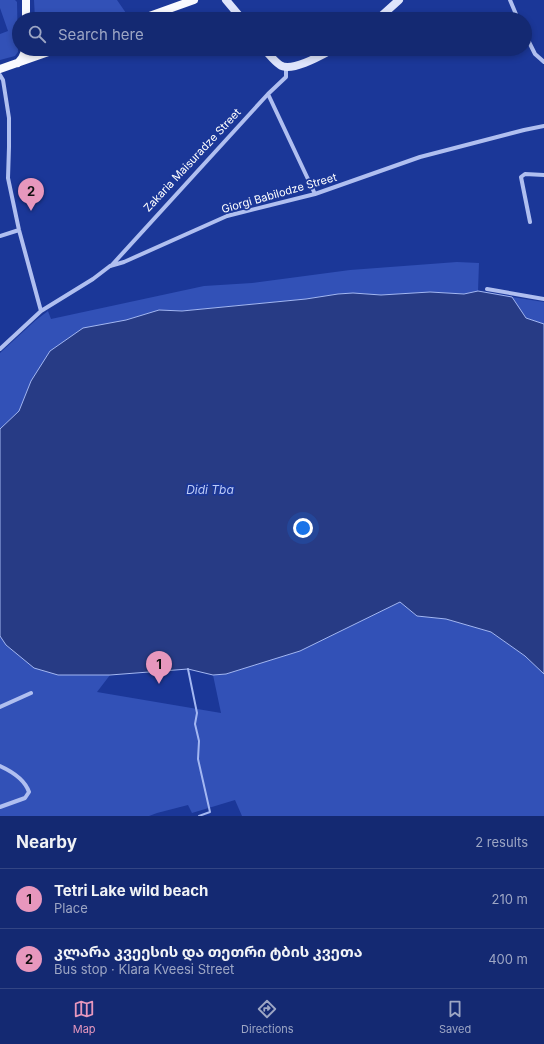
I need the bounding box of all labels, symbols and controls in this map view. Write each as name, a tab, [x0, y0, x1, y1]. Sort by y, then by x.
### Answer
search box	[12, 12, 532, 56]
icon: search	[26, 23, 48, 45]
text: Search here	[58, 25, 144, 44]
street label: Zakaria Maisuradze Street	[140, 105, 244, 215]
street label: Giorgi Babilodze Street	[220, 170, 339, 216]
pin: 2	[18, 178, 44, 211]
water label: Didi Tba	[186, 482, 234, 497]
your location	[293, 518, 313, 538]
pin: 1	[146, 651, 172, 684]
text: Nearby	[16, 832, 77, 852]
text: 2 results	[475, 834, 528, 850]
text: Tetri Lake wild beach	[54, 881, 208, 900]
text: 1	[26, 891, 32, 907]
text: 210 m	[492, 891, 528, 907]
text: Place	[54, 900, 88, 916]
text: კლარა კვეესის და თეთრი ტბის კვეთა	[54, 942, 362, 961]
text: 2	[25, 951, 33, 967]
text: 400 m	[488, 951, 528, 967]
text: Bus stop · Klara Kveesi Street	[54, 961, 234, 977]
tab: Map	[73, 998, 96, 1036]
tab: Directions	[241, 998, 294, 1036]
tab: Saved	[439, 998, 471, 1036]

